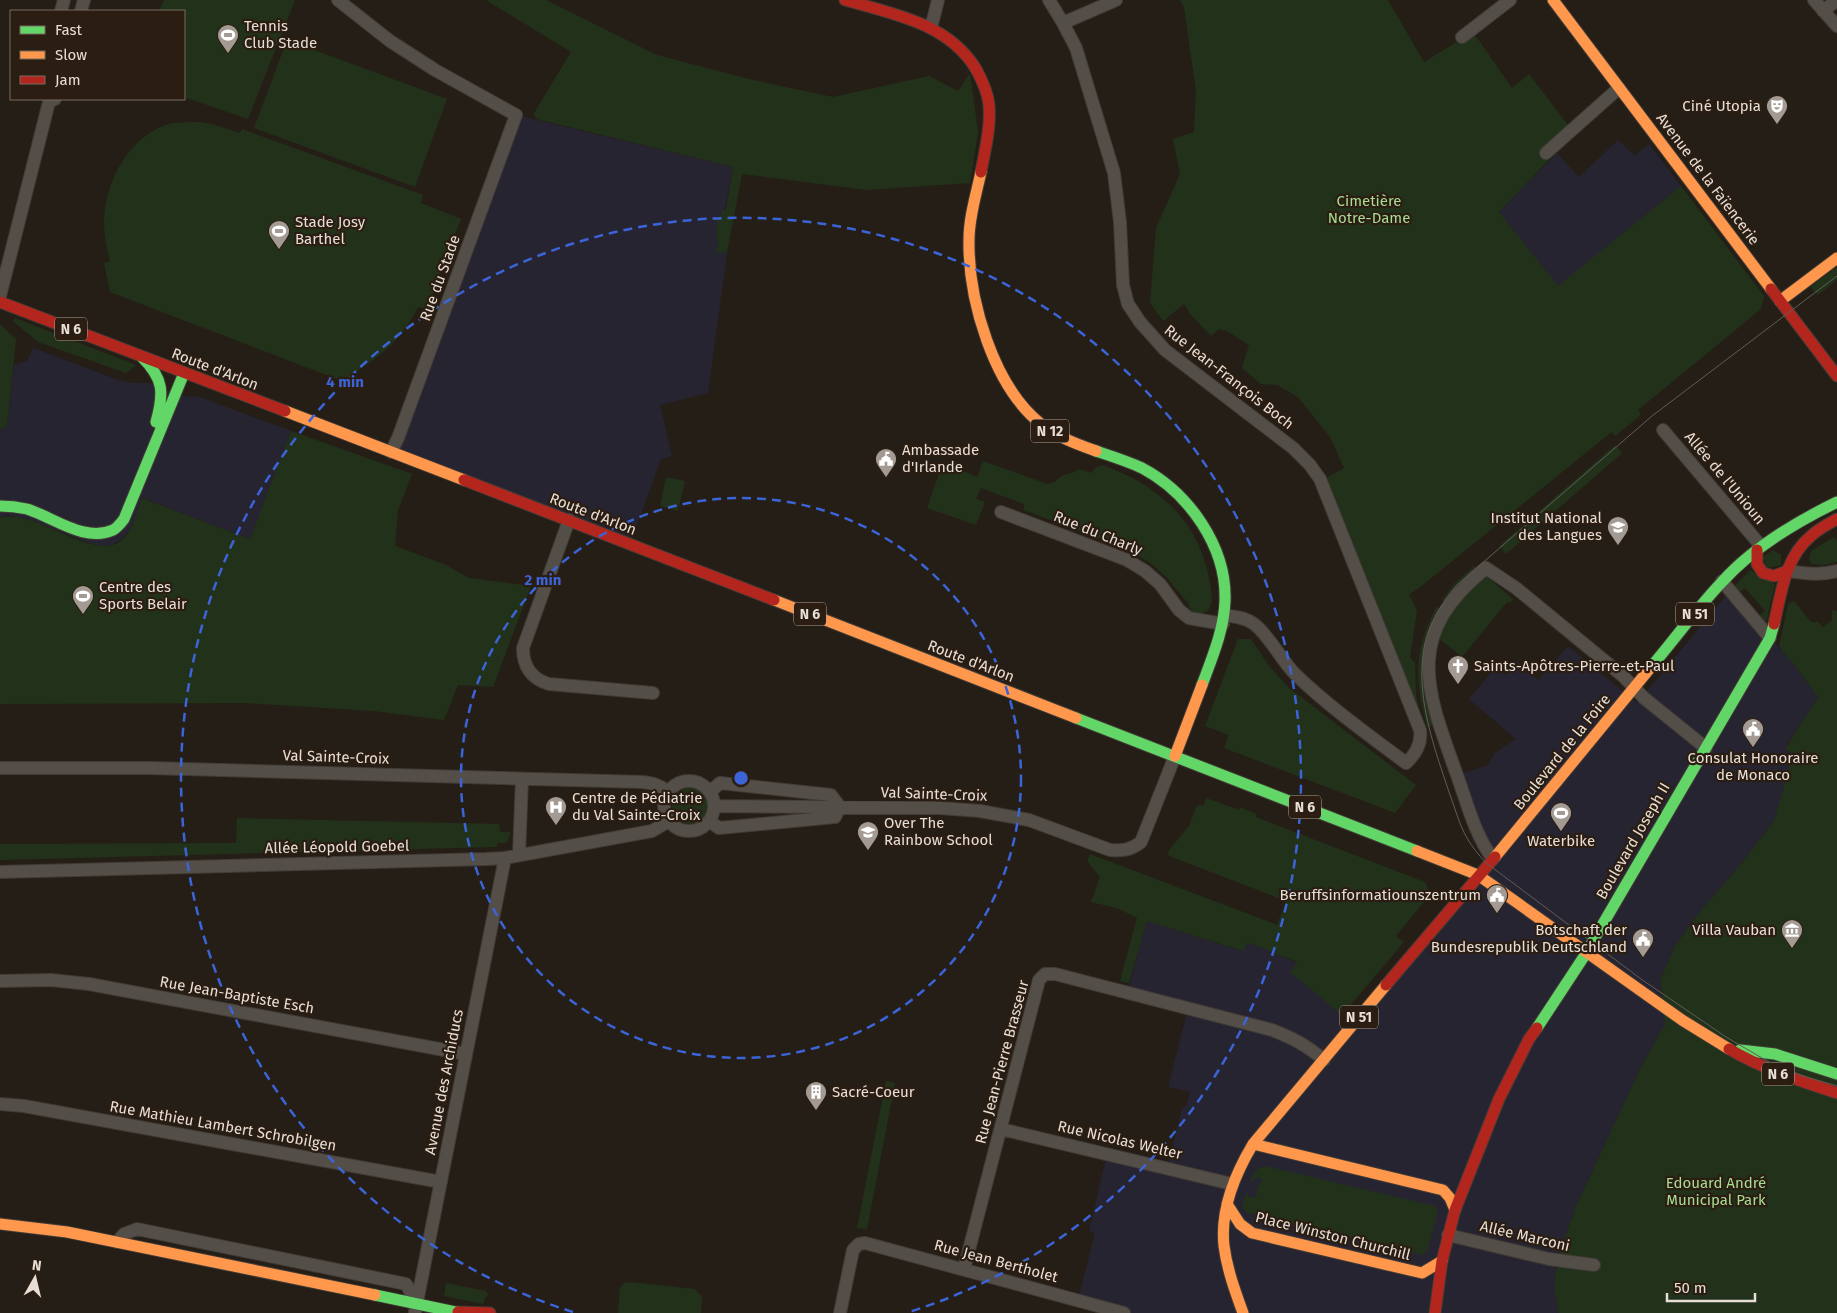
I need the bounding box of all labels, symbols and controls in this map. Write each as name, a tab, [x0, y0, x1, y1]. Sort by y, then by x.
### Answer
legend	[10, 10, 185, 100]
place label: Tennis Club Stade	[244, 17, 317, 52]
text: Fast	[55, 21, 82, 39]
sports icon: Tennis Club Stade	[216, 23, 240, 54]
text: Slow	[55, 46, 87, 64]
text: Jam	[55, 71, 81, 89]
theatre icon: Ciné Utopia	[1765, 94, 1789, 125]
place label: Ciné Utopia	[1682, 97, 1761, 115]
street label: Avenue de la Faïencerie	[1653, 110, 1763, 248]
park label: Cimetière Notre-Dame	[1328, 192, 1410, 227]
place label: Stade Josy Barthel	[295, 213, 366, 248]
sports icon: Stade Josy Barthel	[267, 219, 291, 250]
street label: Rue du Stade	[416, 232, 464, 324]
road number: N 6	[55, 318, 87, 340]
street label: Rue Jean-François Boch	[1161, 321, 1297, 433]
street label: Route d'Arlon	[169, 344, 261, 394]
text: 4 min	[326, 373, 364, 391]
road number: N 12	[1031, 420, 1069, 442]
street label: Allée de l'Unioun	[1681, 428, 1769, 528]
place label: Ambassade d'Irlande	[902, 441, 979, 476]
public building icon: Ambassade d'Irlande	[874, 447, 898, 478]
street label: Route d'Arlon	[547, 489, 639, 539]
street label: Rue du Charly	[1051, 507, 1146, 559]
place label: Institut National des Langues	[1491, 509, 1603, 544]
school or university icon: Institut National des Langues	[1606, 515, 1630, 546]
text: 2 min	[525, 571, 561, 589]
place label: Centre des Sports Belair	[99, 578, 187, 613]
sports icon: Centre des Sports Belair	[71, 584, 95, 615]
road number: N 6	[794, 602, 826, 626]
road number: N 51	[1676, 602, 1714, 626]
street label: Route d'Arlon	[925, 636, 1017, 686]
church icon: Saints-Apôtres-Pierre-et-Paul	[1446, 654, 1470, 685]
place label: Saints-Apôtres-Pierre-et-Paul	[1474, 657, 1675, 675]
street label: Boulevard de la Foire	[1510, 691, 1614, 813]
public building icon: Consulat Honoraire de Monaco	[1741, 717, 1765, 748]
street label: Val Sainte-Croix	[282, 746, 390, 768]
place label: Consulat Honoraire de Monaco	[1688, 749, 1818, 784]
centre of rings	[732, 769, 750, 787]
street label: Boulevard Joseph II	[1592, 779, 1674, 903]
street label: Val Sainte-Croix	[880, 783, 988, 805]
place label: Centre de Pédiatrie du Val Sainte-Croix	[572, 789, 703, 824]
hospital icon: Centre de Pédiatrie du Val Sainte-Croix	[544, 795, 568, 826]
road number: N 6	[1289, 796, 1321, 819]
sports icon: Waterbike	[1549, 801, 1573, 832]
place label: Over The Rainbow School	[884, 814, 993, 849]
school or university icon: Over The Rainbow School	[856, 820, 880, 851]
place label: Waterbike	[1527, 832, 1595, 850]
street label: Allée Léopold Goebel	[265, 837, 410, 857]
public building icon: Beruffsinformatiounszentrum	[1485, 883, 1509, 914]
place label: Beruffsinformatiounszentrum	[1280, 886, 1481, 904]
museum icon: Villa Vauban	[1780, 918, 1804, 949]
place label: Botschaft der Bundesrepublik Deutschland	[1431, 921, 1627, 956]
place label: Villa Vauban	[1692, 921, 1776, 939]
public building icon: Botschaft der Bundesrepublik Deutschland	[1631, 927, 1655, 958]
street label: Rue Jean-Baptiste Esch	[158, 973, 316, 1017]
street label: Rue Jean-Pierre Brasseur	[971, 978, 1033, 1146]
road number: N 51	[1340, 1006, 1378, 1028]
street label: Avenue des Archiducs	[421, 1008, 467, 1156]
road number: N 6	[1762, 1062, 1794, 1086]
building icon: Sacré-Coeur	[804, 1080, 828, 1111]
place label: Sacré-Coeur	[832, 1083, 915, 1101]
street label: Rue Mathieu Lambert Schrobilgen	[108, 1097, 338, 1155]
street label: Rue Nicolas Welter	[1056, 1117, 1184, 1163]
park label: Edouard André Municipal Park	[1666, 1174, 1766, 1209]
street label: Place Winston Churchill	[1254, 1208, 1413, 1264]
street label: Allée Marconi	[1478, 1217, 1572, 1255]
street label: Rue Jean Bertholet	[932, 1236, 1060, 1286]
north arrow	[10, 1253, 60, 1303]
text: N	[31, 1257, 43, 1275]
scale bar	[1667, 1270, 1754, 1302]
text: 50 m	[1674, 1279, 1707, 1297]

